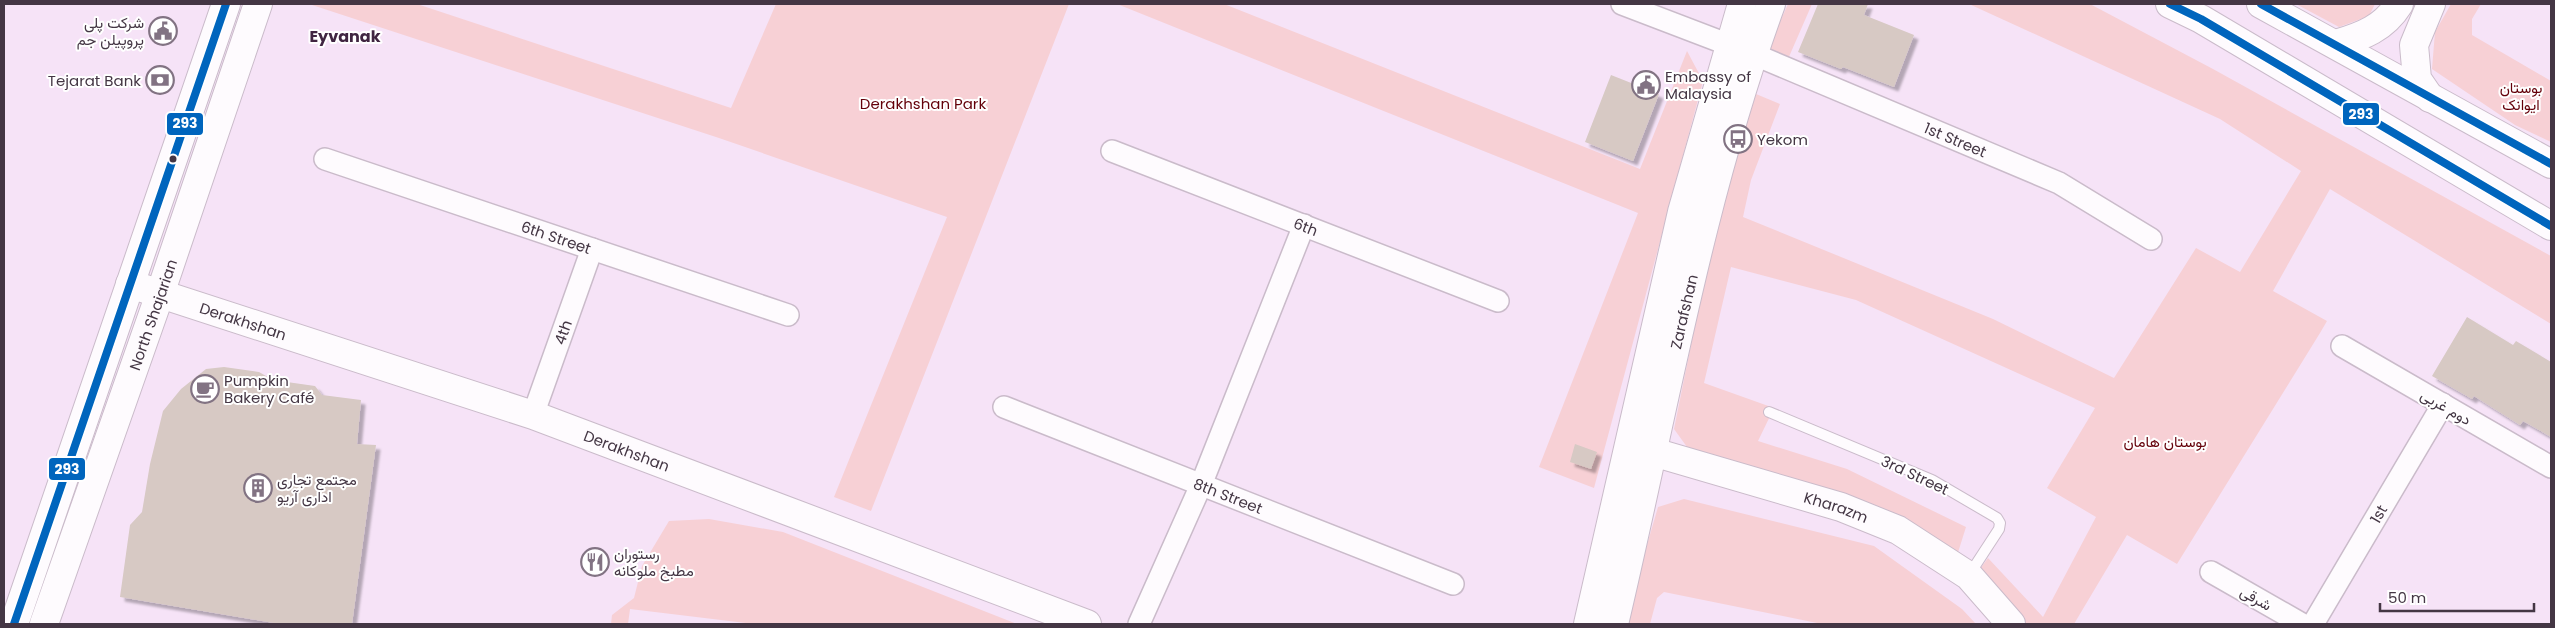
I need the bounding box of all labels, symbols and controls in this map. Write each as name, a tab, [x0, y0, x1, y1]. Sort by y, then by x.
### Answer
place label: شرکت پلی پروپیلن جم	[77, 12, 144, 50]
public building icon: شرکت پلی پروپیلن جم	[148, 16, 178, 46]
district label: Eyvanak	[309, 25, 381, 48]
bank icon: Tejarat Bank	[145, 65, 175, 95]
place label: Embassy of Malaysia	[1665, 66, 1751, 104]
place label: Tejarat Bank	[48, 70, 141, 91]
public building icon: Embassy of Malaysia	[1631, 70, 1661, 100]
park label: بوستان ایوانک	[2500, 77, 2542, 115]
park label: Derakhshan Park	[860, 93, 986, 114]
line badge: 293	[2342, 102, 2380, 126]
text: 293	[2348, 104, 2374, 124]
line badge: 293	[166, 112, 204, 136]
text: 293	[172, 113, 198, 133]
street label: 1st Street	[1921, 117, 1990, 162]
bus stop icon: Yekom	[1723, 124, 1753, 154]
place label: Yekom	[1757, 129, 1808, 150]
unlabelled marker	[168, 154, 178, 164]
street label: 6th	[1291, 212, 1321, 241]
street label: 6th Street	[518, 215, 594, 258]
street label: North Shajarian	[124, 256, 182, 373]
street label: Zarafshan	[1665, 272, 1702, 351]
street label: Derakhshan	[197, 297, 289, 345]
street label: 4th	[548, 317, 576, 347]
place label: Pumpkin Bakery Café	[224, 370, 314, 408]
cafe icon: Pumpkin Bakery Café	[190, 374, 220, 404]
street label: دوم غربی	[2417, 384, 2475, 430]
street label: Derakhshan	[581, 425, 673, 476]
park label: بوستان هامان	[2123, 431, 2207, 452]
street label: 3rd Street	[1878, 450, 1952, 500]
line badge: 293	[48, 457, 86, 481]
text: 293	[54, 459, 80, 479]
place label: مجتمع تجاری اداری آريو	[277, 469, 357, 507]
street label: 8th Street	[1191, 472, 1266, 518]
building icon: مجتمع تجاری اداری آريو	[243, 473, 273, 503]
street label: Kharazm	[1802, 486, 1872, 528]
street label: 1st	[2364, 501, 2392, 527]
place label: رستوران مطبخ ملوکانه	[614, 543, 694, 582]
restaurant icon: رستوران مطبخ ملوکانه	[580, 547, 610, 577]
scale bar	[2380, 580, 2534, 612]
street label: شرقی	[2236, 581, 2276, 615]
text: 50 m	[2388, 587, 2426, 608]

